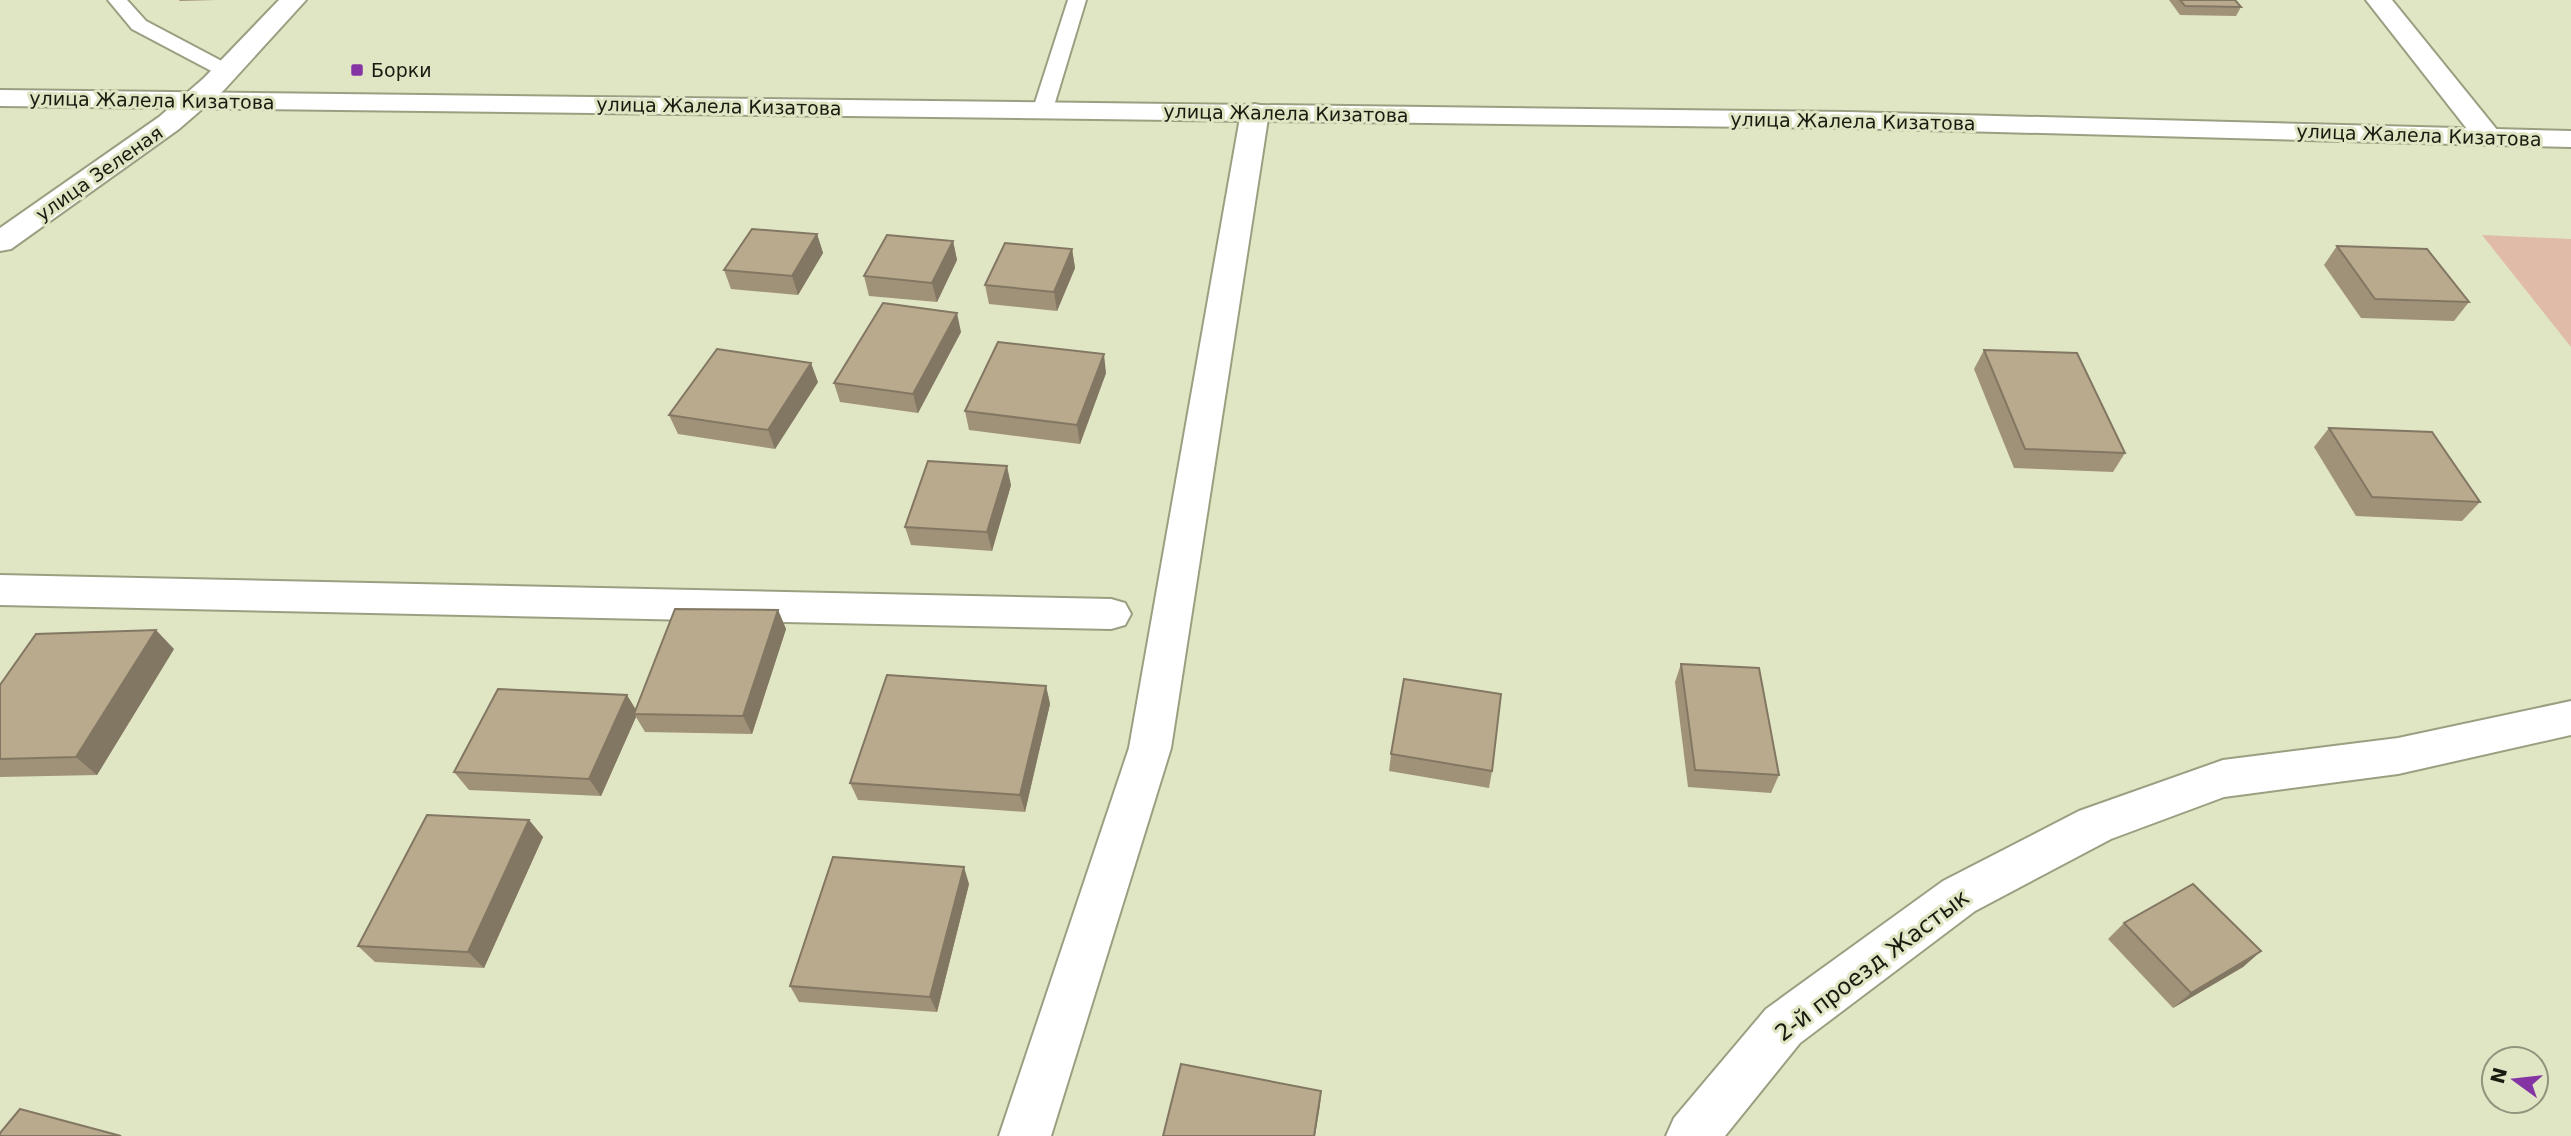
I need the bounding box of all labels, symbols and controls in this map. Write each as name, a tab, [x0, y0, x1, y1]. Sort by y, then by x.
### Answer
place label: Борки	[371, 59, 432, 81]
marker: Борки	[349, 62, 365, 78]
street label: улица Жалела Кизатова	[29, 87, 275, 113]
street label: улица Жалела Кизатова	[596, 93, 842, 119]
street label: улица Жалела Кизатова	[1163, 100, 1409, 126]
street label: улица Жалела Кизатова	[1730, 108, 1976, 134]
street label: улица Жалела Кизатова	[2296, 120, 2542, 150]
street label: улица Зеленая	[31, 121, 167, 225]
street label: 2-й проезд Жастык	[1770, 884, 1974, 1046]
north arrow	[2480, 1045, 2550, 1115]
text: N	[2486, 1065, 2511, 1086]

